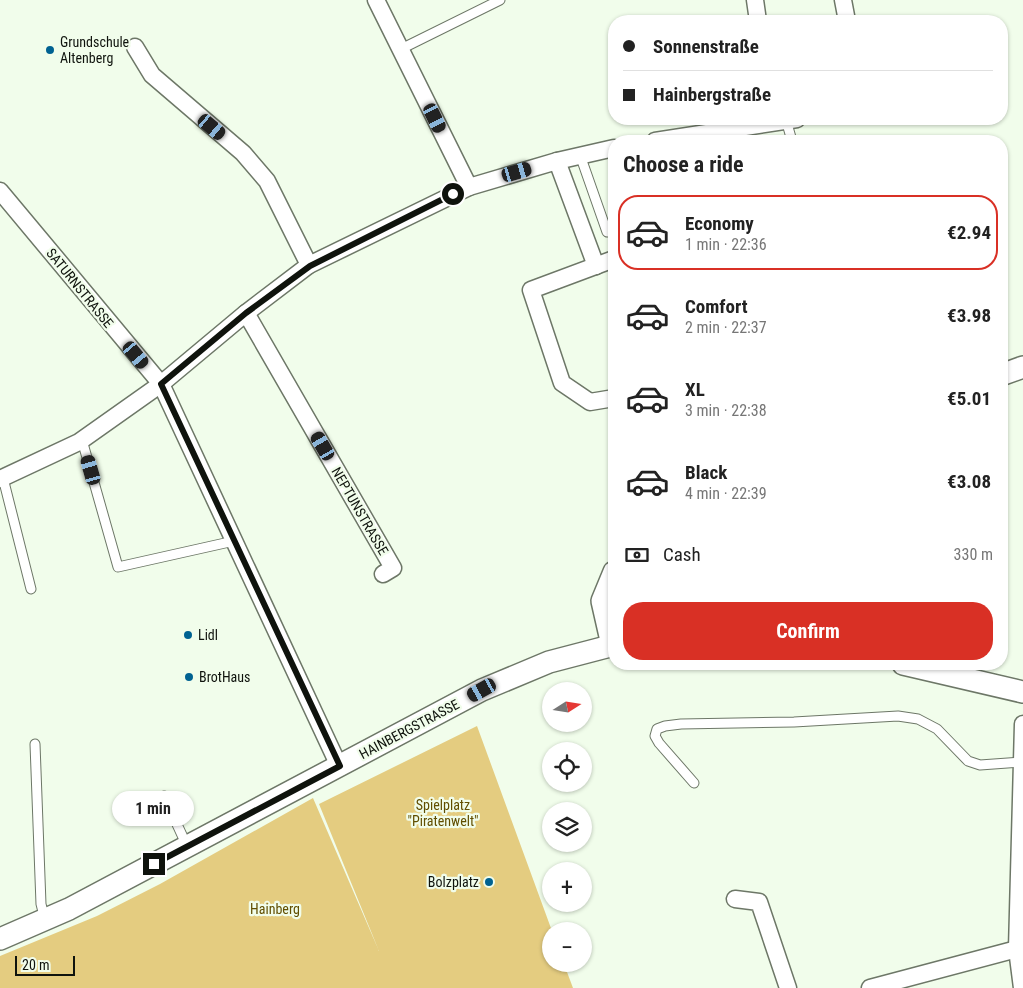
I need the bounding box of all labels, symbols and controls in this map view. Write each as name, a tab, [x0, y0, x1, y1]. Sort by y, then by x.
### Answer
place label: Grundschule Altenberg	[60, 34, 130, 66]
text: Sonnenstraße	[653, 35, 759, 58]
marker: Grundschule Altenberg	[44, 44, 56, 56]
text: Hainbergstraße	[653, 83, 771, 106]
car	[421, 101, 448, 135]
car	[195, 112, 228, 142]
text: Choose a ride	[623, 152, 744, 177]
car	[500, 161, 533, 183]
route start	[442, 183, 464, 205]
icon: car	[625, 210, 670, 255]
text: Economy	[685, 212, 754, 235]
text: €2.94	[947, 221, 991, 244]
text: 1 min · 22:36	[685, 235, 767, 254]
street label: SATURNSTRASSE	[43, 245, 117, 331]
icon: car	[625, 293, 670, 338]
text: Comfort	[685, 295, 748, 318]
text: €3.98	[947, 304, 991, 327]
text: 2 min · 22:37	[685, 318, 767, 337]
car	[120, 339, 151, 371]
icon: car	[625, 376, 670, 421]
text: XL	[685, 378, 705, 401]
text: €5.01	[947, 387, 991, 410]
text: 3 min · 22:38	[685, 401, 767, 420]
car	[309, 429, 336, 463]
car	[79, 454, 102, 486]
icon: car	[625, 459, 670, 504]
text: Black	[685, 461, 727, 484]
street label: NEPTUNSTRASSE	[328, 464, 392, 558]
text: €3.08	[947, 470, 991, 493]
text: 4 min · 22:39	[685, 484, 767, 503]
icon: cash	[623, 541, 651, 569]
text: Cash	[663, 543, 701, 566]
text: 330 m	[954, 545, 993, 564]
button: Confirm	[623, 602, 993, 660]
place label: Lidl	[198, 627, 218, 643]
marker: Lidl	[182, 629, 194, 641]
place label: BrotHaus	[199, 669, 250, 685]
marker: BrotHaus	[183, 671, 195, 683]
car	[465, 676, 498, 704]
north arrow	[542, 682, 592, 732]
map controls	[542, 682, 592, 972]
street label: HAINBERGSTRASSE	[356, 696, 462, 762]
button: locate	[542, 742, 592, 792]
callout: 1 min	[113, 792, 195, 826]
park label: Spielplatz "Piratenwelt"	[407, 797, 479, 829]
text: 1 min	[135, 799, 171, 818]
button: layers	[542, 802, 592, 852]
route end	[143, 853, 165, 875]
button: +	[542, 862, 592, 912]
place label: Bolzplatz	[428, 874, 479, 890]
marker: Bolzplatz	[483, 876, 495, 888]
park label: Hainberg	[250, 901, 300, 917]
button: −	[542, 922, 592, 972]
scale bar	[15, 953, 75, 976]
text: 20 m	[22, 957, 50, 973]

